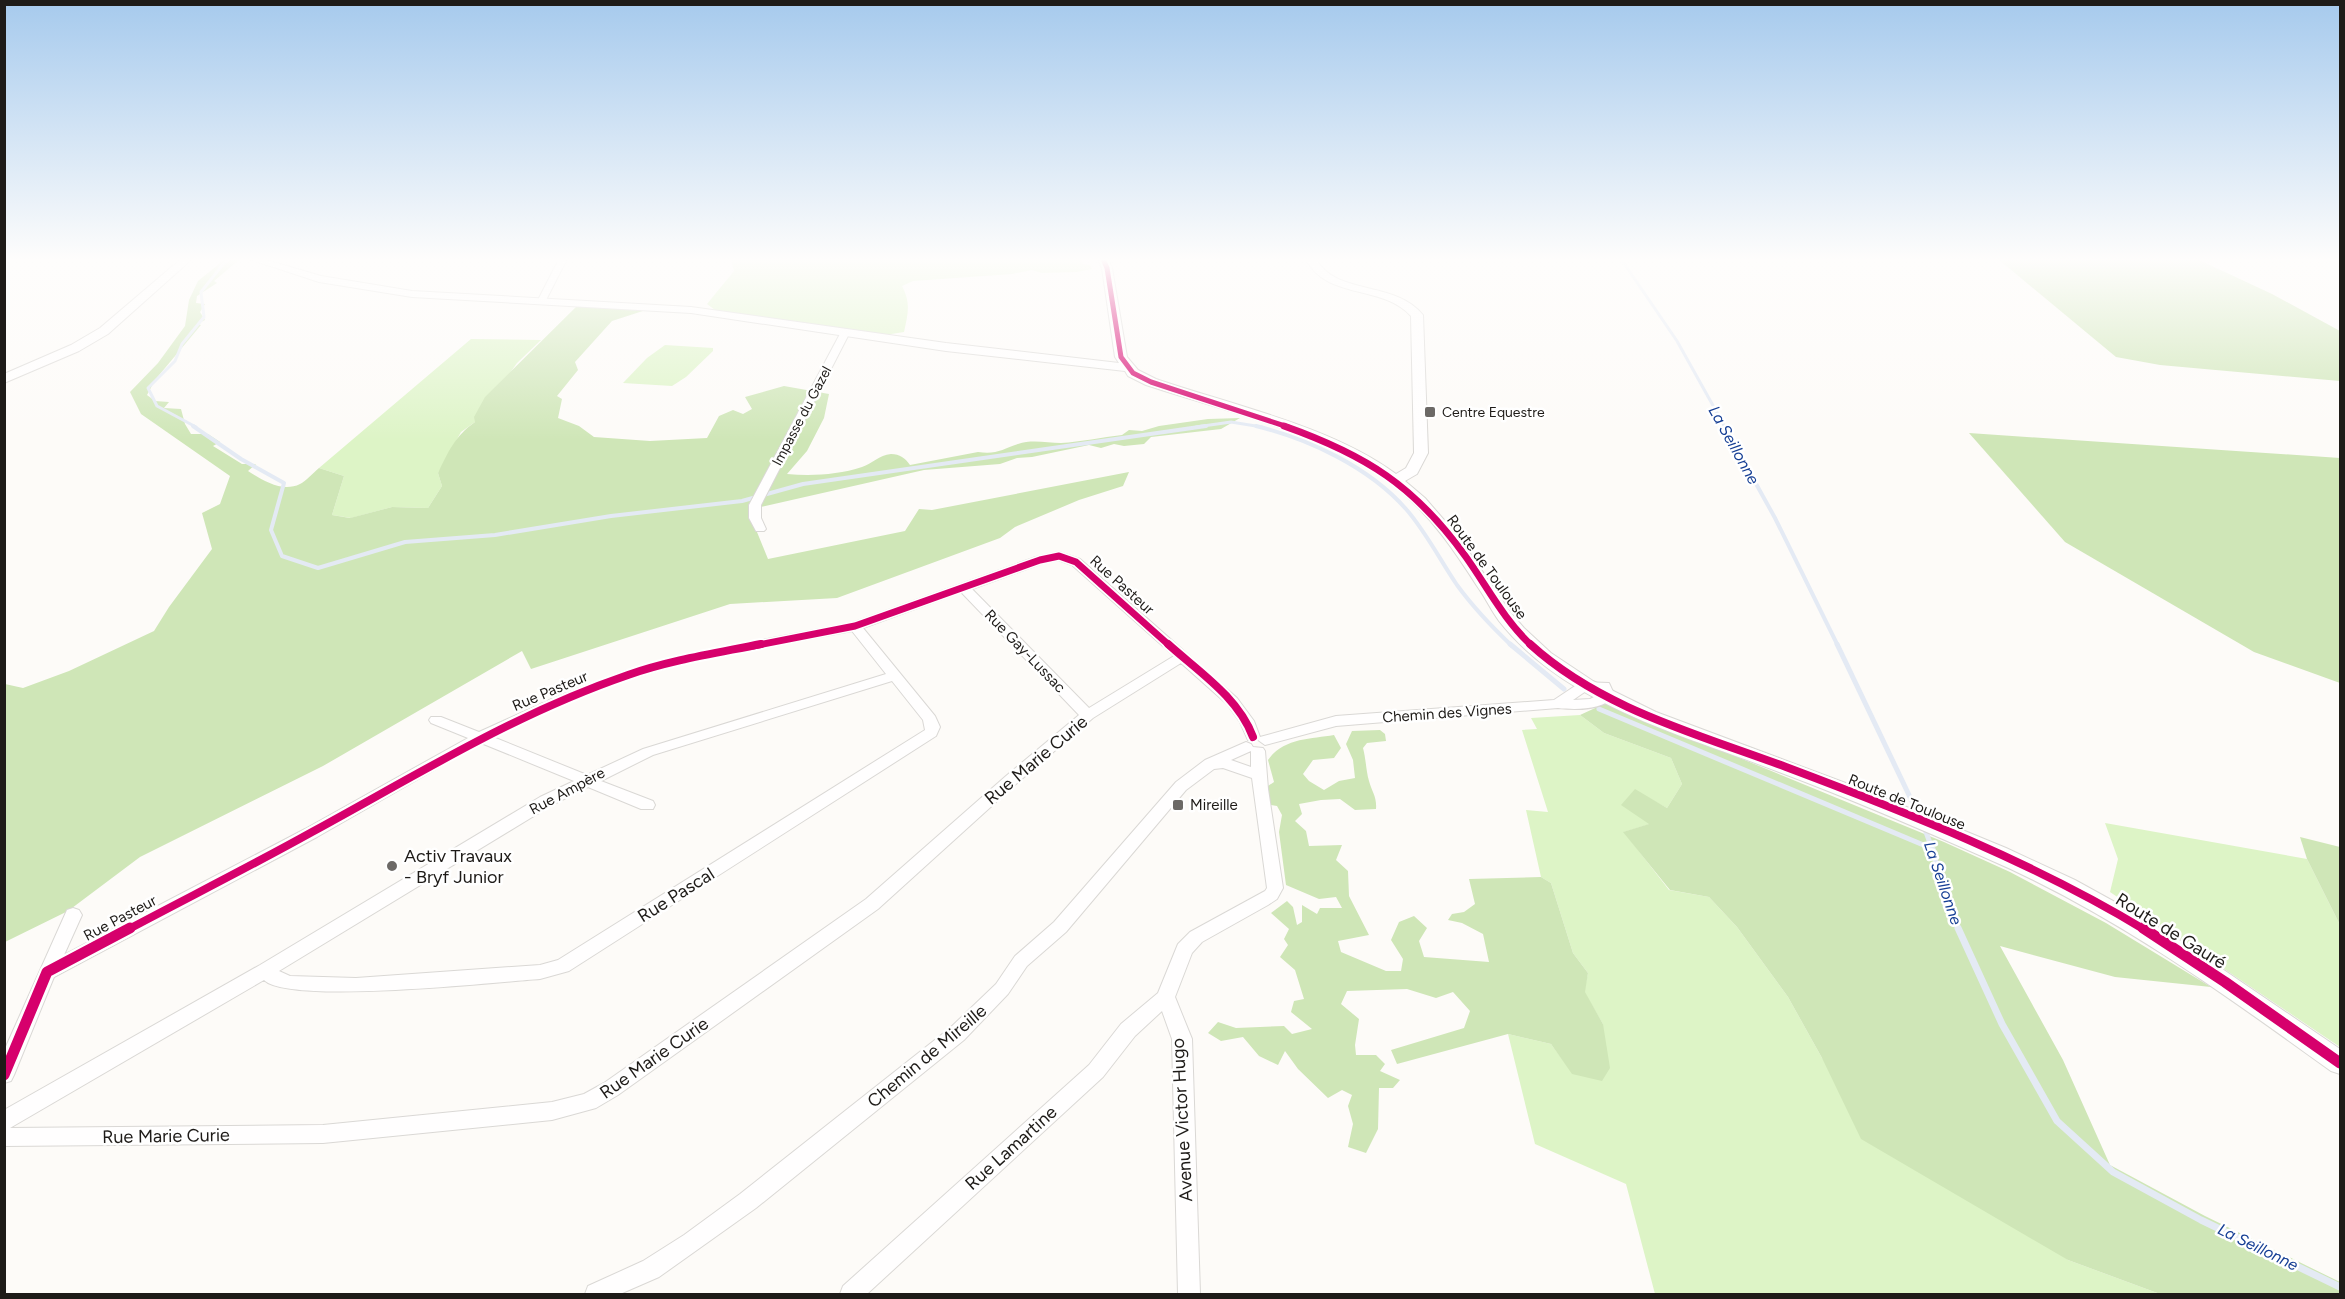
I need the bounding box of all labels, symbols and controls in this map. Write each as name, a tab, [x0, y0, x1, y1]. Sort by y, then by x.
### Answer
street label: Impasse du Gazel	[769, 363, 835, 469]
water label: La Seillonne	[1705, 402, 1764, 488]
place label: Centre Equestre	[1442, 404, 1545, 421]
marker: Centre Equestre	[1423, 405, 1437, 419]
street label: Route de Toulouse	[1443, 511, 1531, 623]
street label: Rue Pasteur	[1086, 552, 1158, 618]
street label: Rue Gay-Lussac	[981, 606, 1069, 696]
street label: Rue Pasteur	[510, 667, 590, 715]
street label: Chemin des Vignes	[1382, 700, 1512, 726]
street label: Rue Marie Curie	[980, 710, 1092, 809]
street label: Rue Ampère	[526, 764, 608, 818]
street label: Route de Toulouse	[1846, 770, 1968, 834]
place label: Mireille	[1190, 796, 1238, 814]
marker: Mireille	[1171, 798, 1185, 812]
water label: La Seillonne	[1920, 839, 1966, 927]
place label: Activ Travaux - Bryf Junior	[404, 845, 512, 888]
marker: Activ Travaux - Bryf Junior	[385, 859, 399, 873]
street label: Rue Pascal	[634, 863, 718, 927]
street label: Route de Gauré	[2112, 888, 2231, 974]
street label: Rue Pasteur	[80, 891, 160, 945]
street label: Chemin de Mireille	[863, 1000, 991, 1112]
street label: Rue Marie Curie	[595, 1012, 713, 1104]
street label: Avenue Victor Hugo	[1167, 1038, 1197, 1202]
street label: Rue Lamartine	[961, 1101, 1061, 1195]
street label: Rue Marie Curie	[102, 1124, 230, 1148]
water label: La Seillonne	[2215, 1219, 2301, 1275]

